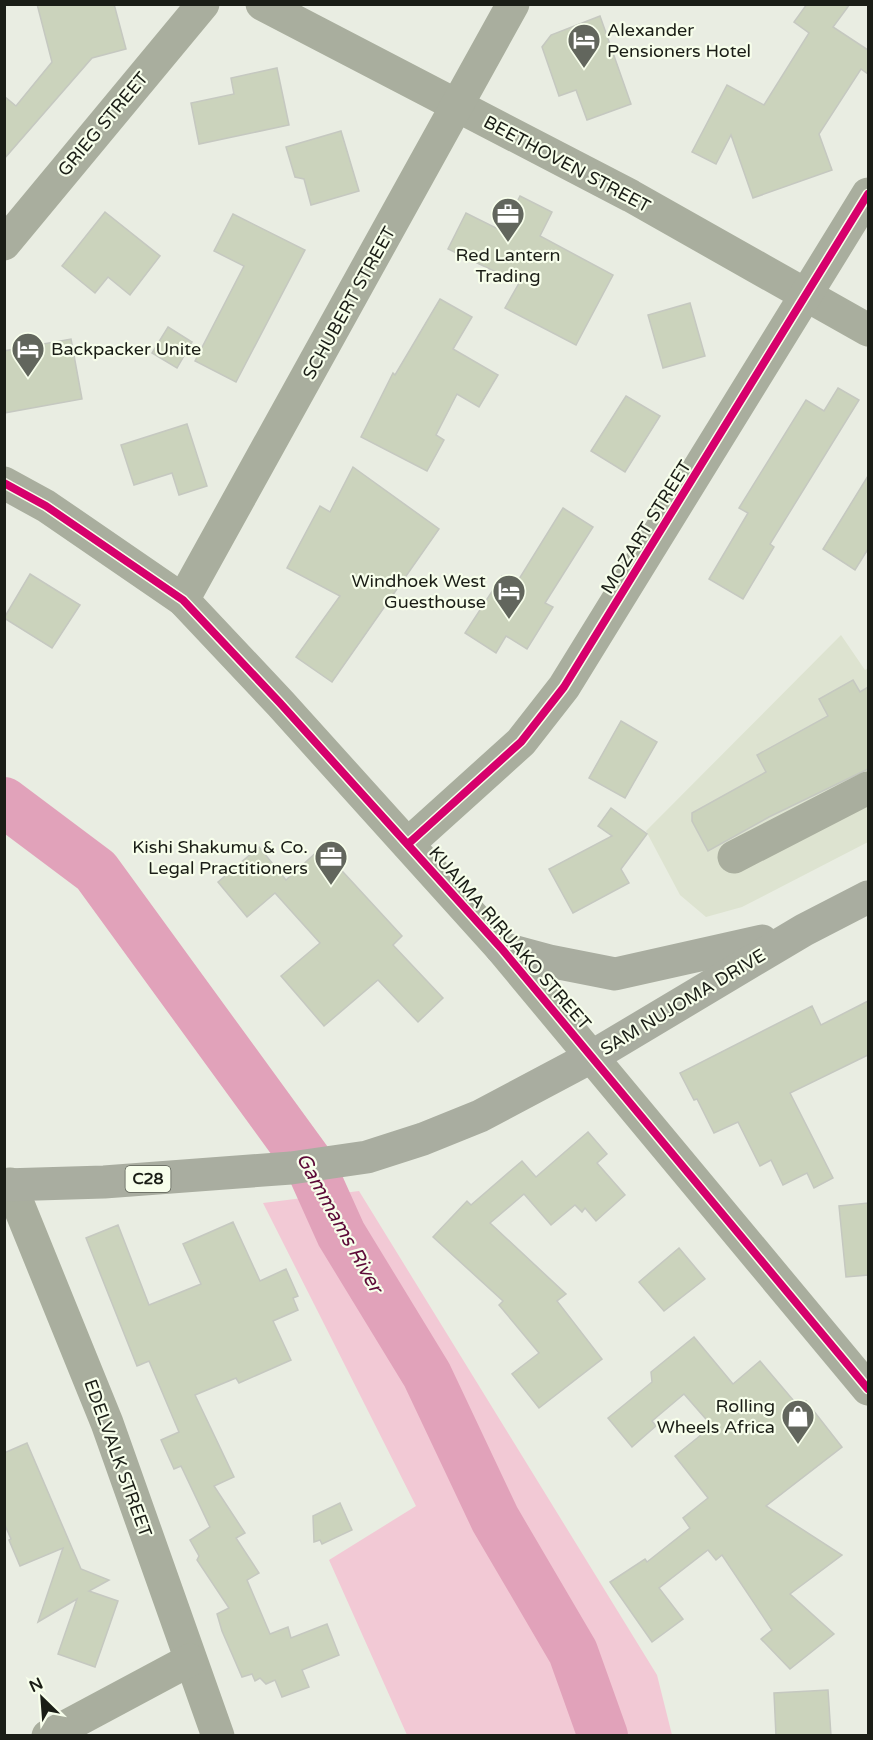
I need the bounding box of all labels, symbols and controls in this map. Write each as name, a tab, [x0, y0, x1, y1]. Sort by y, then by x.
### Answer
place label: Alexander Pensioners Hotel	[607, 19, 751, 62]
hotel icon: Alexander Pensioners Hotel	[566, 22, 602, 69]
street label: GRIEG STREET	[53, 67, 153, 181]
street label: BEETHOVEN STREET	[480, 111, 654, 217]
office icon: Red Lantern Trading	[490, 196, 526, 243]
street label: SCHUBERT STREET	[298, 223, 400, 383]
place label: Red Lantern Trading	[455, 244, 561, 287]
hotel icon: Backpacker Unite	[10, 331, 46, 378]
place label: Backpacker Unite	[51, 338, 201, 360]
street label: MOZART STREET	[596, 456, 696, 598]
place label: Windhoek West Guesthouse	[352, 570, 486, 613]
hotel icon: Windhoek West Guesthouse	[491, 573, 527, 620]
place label: Kishi Shakumu & Co. Legal Practitioners	[132, 836, 308, 879]
office icon: Kishi Shakumu & Co. Legal Practitioners	[313, 839, 349, 886]
street label: KUAIMA RIRUAKO STREET	[424, 842, 596, 1034]
street label: SAM NUJOMA DRIVE	[596, 944, 770, 1060]
water label: Gammams River	[291, 1149, 388, 1299]
road number: C28	[126, 1166, 170, 1192]
street label: EDELVALK STREET	[79, 1376, 157, 1540]
place label: Rolling Wheels Africa	[657, 1395, 775, 1438]
shop icon: Rolling Wheels Africa	[780, 1398, 816, 1445]
north arrow	[12, 1668, 72, 1728]
text: N	[26, 1674, 46, 1697]

